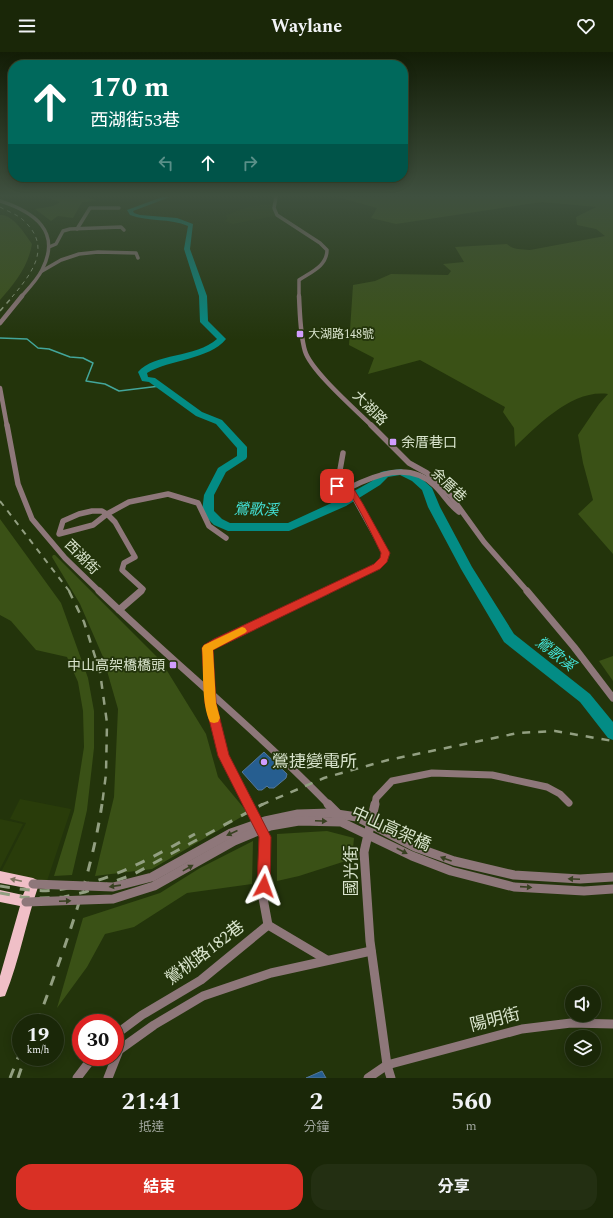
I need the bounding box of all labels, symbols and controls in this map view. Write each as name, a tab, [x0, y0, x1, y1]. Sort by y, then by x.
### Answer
text: Waylane	[271, 13, 342, 40]
icon: menu	[16, 15, 38, 37]
icon: heart	[575, 15, 597, 37]
text: 170 m	[90, 66, 169, 109]
icon: ahead	[24, 76, 76, 128]
text: 西湖街53巷	[90, 107, 180, 134]
icon: left	[155, 152, 177, 174]
icon: ahead	[197, 152, 219, 174]
icon: right	[239, 152, 261, 174]
place label: 大湖路148號	[308, 325, 374, 344]
marker: 大湖路148號	[295, 329, 305, 339]
street label: 大湖路	[348, 386, 392, 430]
place label: 余厝巷口	[401, 432, 457, 453]
marker: 余厝巷口	[388, 437, 398, 447]
street label: 余厝巷	[426, 463, 472, 507]
pin	[320, 469, 354, 503]
icon: arrive	[326, 475, 348, 497]
water label: 鶯歌溪	[233, 498, 281, 522]
street label: 西湖街	[60, 535, 104, 579]
water label: 鶯歌溪	[530, 631, 581, 678]
place label: 中山高架橋橋頭	[67, 655, 165, 676]
marker: 中山高架橋橋頭	[168, 660, 178, 670]
place label: 鶯捷變電所	[272, 749, 357, 775]
marker: 鶯捷變電所	[259, 757, 269, 767]
street label: 中山高架橋	[347, 800, 435, 858]
one-way arrow	[315, 818, 328, 824]
one-way arrow	[227, 830, 238, 836]
street label: 國光街	[339, 846, 365, 897]
one-way arrow	[396, 847, 407, 854]
one-way arrow	[440, 855, 452, 861]
one-way arrow	[182, 864, 194, 871]
position arrow	[243, 865, 285, 907]
one-way arrow	[567, 876, 580, 882]
one-way arrow	[10, 877, 23, 883]
one-way arrow	[109, 883, 121, 889]
one-way arrow	[520, 884, 532, 891]
one-way arrow	[59, 898, 72, 904]
street label: 鶯桃路182巷	[160, 914, 250, 992]
map controls	[565, 986, 601, 1066]
button: sound	[565, 986, 601, 1022]
street label: 陽明街	[467, 1001, 523, 1039]
speed limit sign: 30	[72, 1014, 124, 1066]
text: 19	[27, 1020, 49, 1050]
button: layers	[565, 1030, 601, 1066]
text: km/h	[27, 1042, 49, 1058]
text: 21:41	[122, 1084, 182, 1120]
text: 2	[310, 1084, 323, 1120]
text: 560	[451, 1084, 491, 1120]
text: m	[466, 1116, 477, 1136]
text: 抵達	[139, 1117, 165, 1137]
text: 分鐘	[303, 1117, 329, 1137]
button: 結束	[16, 1164, 303, 1210]
button: 分享	[311, 1164, 597, 1210]

